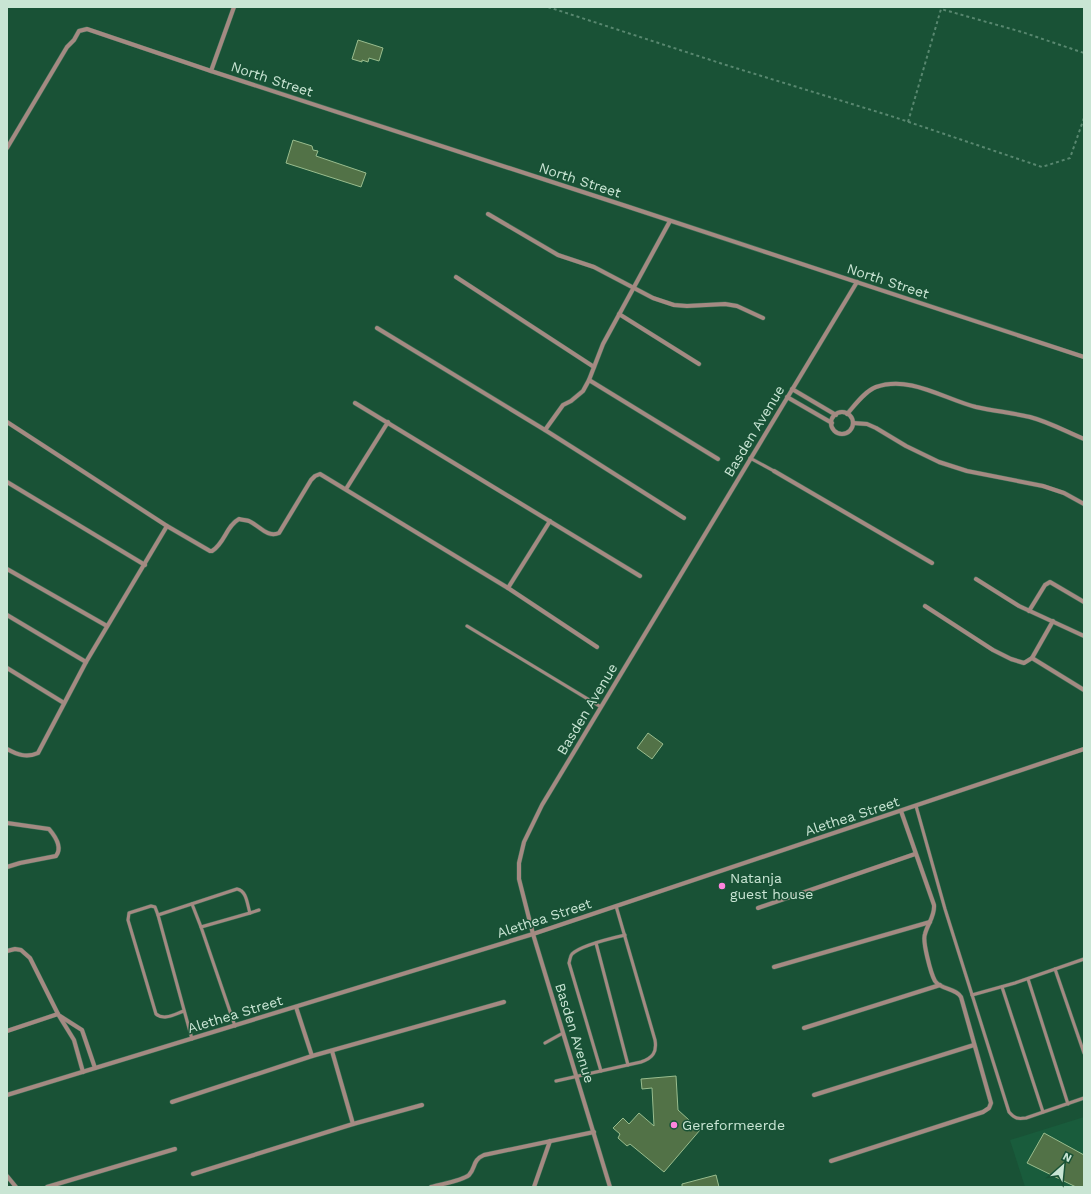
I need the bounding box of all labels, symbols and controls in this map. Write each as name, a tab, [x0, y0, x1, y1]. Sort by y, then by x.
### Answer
street label: North Street	[229, 58, 315, 100]
street label: North Street	[537, 159, 623, 201]
street label: North Street	[845, 260, 931, 302]
street label: Basden Avenue	[720, 382, 788, 480]
street label: Basden Avenue	[553, 660, 621, 758]
street label: Alethea Street	[803, 793, 901, 839]
place label: Natanja guest house	[730, 870, 813, 902]
marker: Natanja guest house	[717, 881, 727, 891]
street label: Alethea Street	[495, 895, 593, 941]
street label: Basden Avenue	[552, 981, 598, 1085]
street label: Alethea Street	[186, 992, 285, 1036]
place label: Gereformeerde	[682, 1117, 785, 1133]
marker: Gereformeerde	[669, 1120, 679, 1130]
north arrow	[1043, 1146, 1083, 1186]
text: N	[1061, 1150, 1074, 1165]

